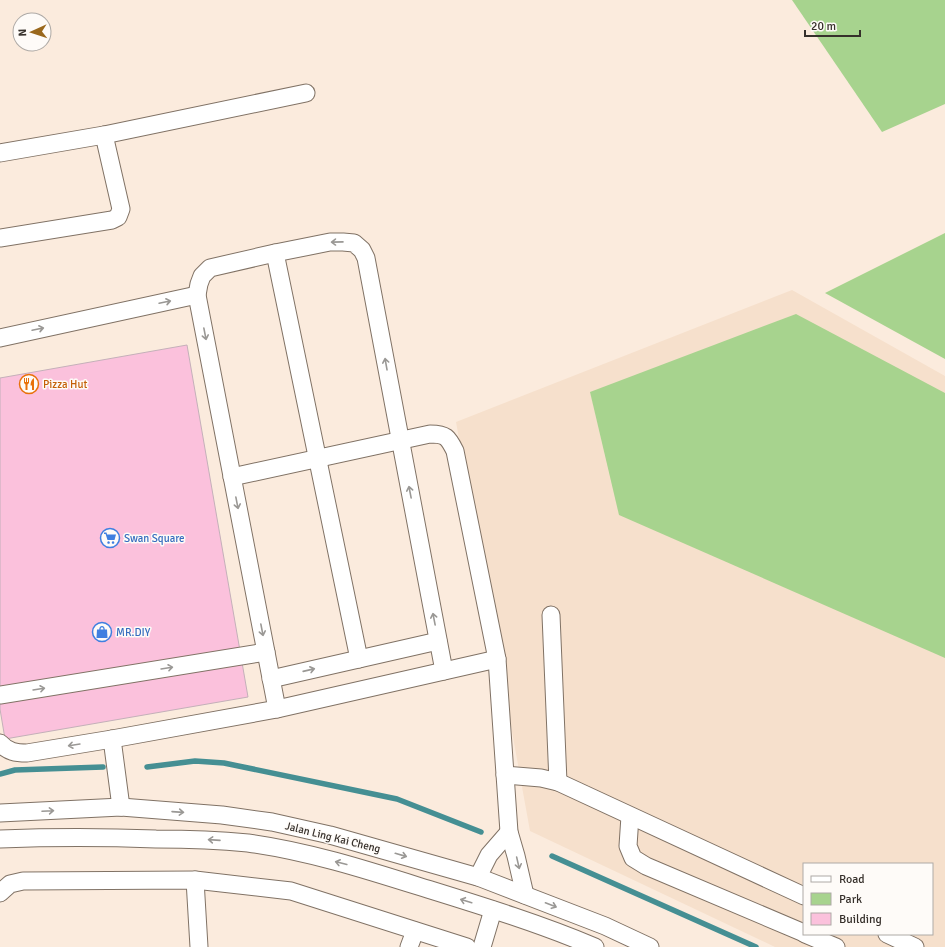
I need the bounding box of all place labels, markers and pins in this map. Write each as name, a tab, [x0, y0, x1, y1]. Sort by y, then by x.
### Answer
restaurant icon: Pizza Hut	[18, 373, 40, 395]
place label: Pizza Hut	[43, 378, 87, 391]
supermarket icon: Swan Square	[99, 527, 121, 549]
place label: Swan Square	[124, 532, 185, 545]
shop icon: MR.DIY	[91, 621, 113, 643]
place label: MR.DIY	[116, 626, 151, 639]

